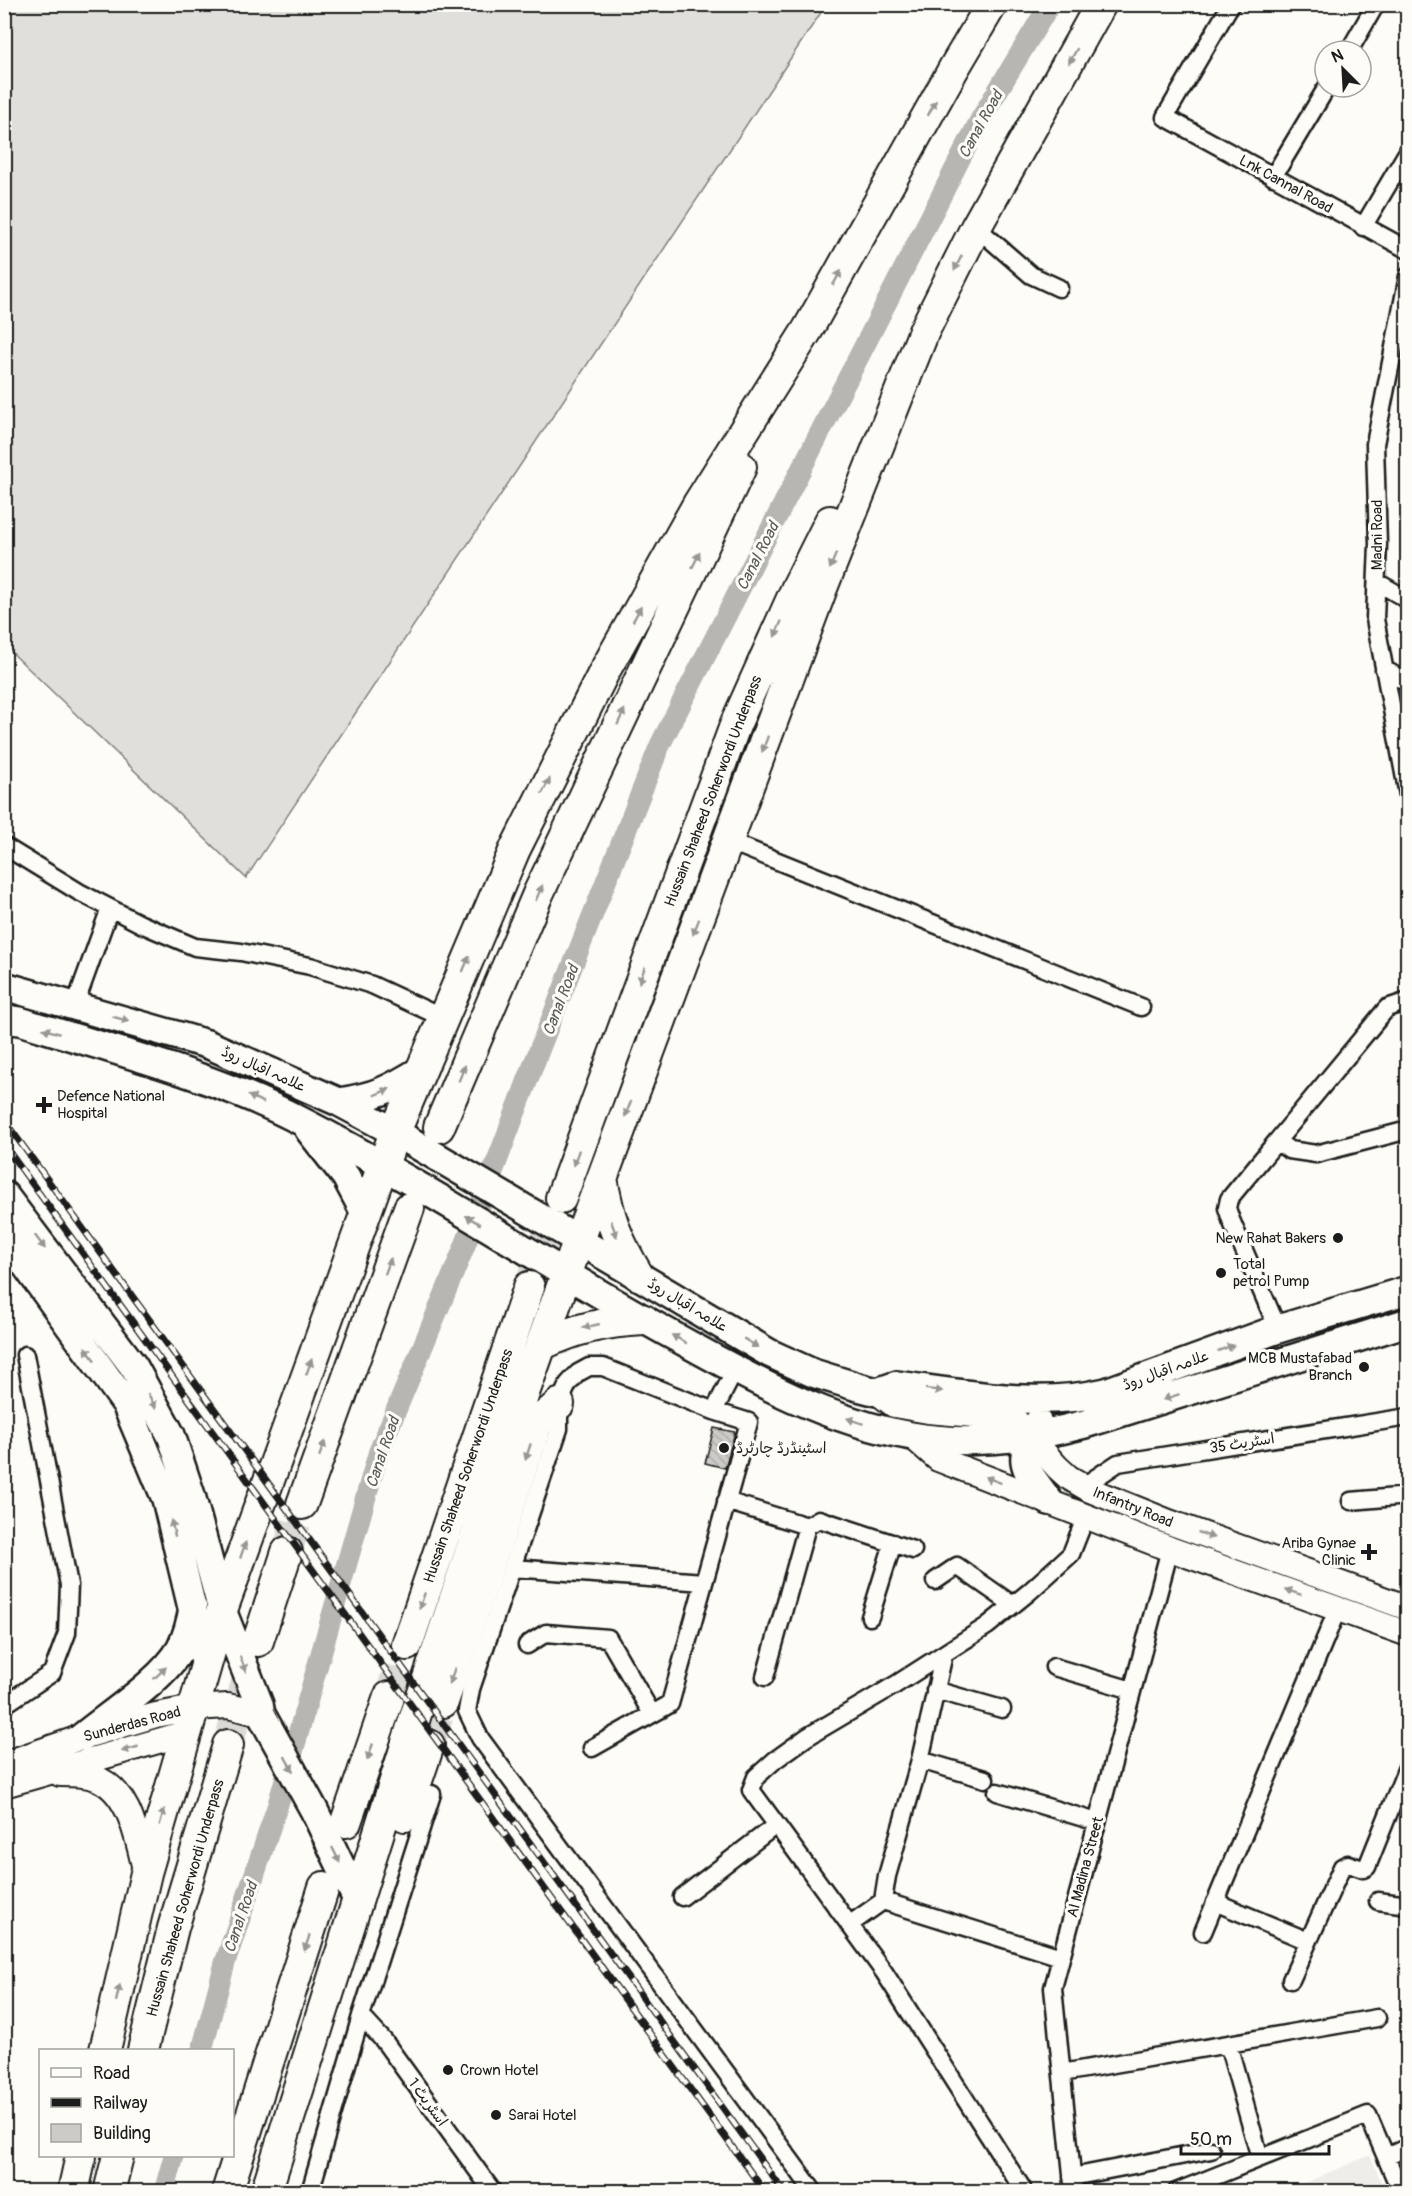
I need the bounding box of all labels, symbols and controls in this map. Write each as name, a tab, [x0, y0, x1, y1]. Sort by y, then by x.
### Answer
north arrow	[1313, 39, 1373, 99]
text: N	[1328, 45, 1346, 68]
one-way arrow	[1068, 47, 1078, 64]
water label: Canal Road	[954, 86, 1009, 162]
one-way arrow	[927, 99, 937, 116]
street label: Lnk Cannal Road	[1236, 151, 1336, 218]
one-way arrow	[953, 255, 963, 272]
one-way arrow	[832, 269, 842, 286]
street label: Madni Road	[1368, 500, 1387, 570]
water label: Canal Road	[732, 517, 785, 594]
one-way arrow	[691, 552, 700, 569]
one-way arrow	[828, 553, 838, 571]
one-way arrow	[631, 605, 641, 622]
one-way arrow	[773, 620, 783, 638]
street label: Hussain Shaheed Soherwordi Underpass	[660, 673, 767, 909]
one-way arrow	[617, 708, 626, 725]
one-way arrow	[759, 735, 769, 753]
one-way arrow	[542, 778, 551, 795]
one-way arrow	[534, 885, 543, 902]
one-way arrow	[691, 918, 701, 936]
one-way arrow	[462, 955, 471, 973]
water label: Canal Road	[538, 960, 584, 1038]
one-way arrow	[637, 966, 647, 984]
one-way arrow	[112, 1015, 130, 1024]
one-way arrow	[42, 1026, 60, 1035]
street label: علامہ اقبال روڈ	[218, 1042, 309, 1097]
one-way arrow	[457, 1063, 467, 1081]
place label: Defence National Hospital	[57, 1087, 165, 1123]
one-way arrow	[374, 1087, 392, 1097]
one-way arrow	[247, 1094, 265, 1104]
marker: Defence National Hospital	[35, 1096, 53, 1114]
one-way arrow	[622, 1100, 632, 1118]
one-way arrow	[570, 1149, 580, 1167]
one-way arrow	[465, 1214, 481, 1225]
one-way arrow	[609, 1220, 619, 1238]
place label: New Rahat Bakers	[1215, 1229, 1326, 1248]
marker: New Rahat Bakers	[1331, 1231, 1345, 1245]
one-way arrow	[33, 1234, 46, 1250]
place label: Total petrol Pump	[1233, 1255, 1309, 1291]
one-way arrow	[384, 1256, 394, 1274]
marker: Total petrol Pump	[1214, 1266, 1228, 1280]
street label: علامہ اقبال روڈ	[644, 1274, 732, 1337]
one-way arrow	[582, 1322, 600, 1332]
one-way arrow	[670, 1334, 687, 1344]
one-way arrow	[743, 1337, 759, 1348]
one-way arrow	[1217, 1343, 1235, 1353]
one-way arrow	[84, 1346, 96, 1361]
street label: Hussain Shaheed Soherwordi Underpass	[419, 1346, 518, 1586]
street label: علامہ اقبال روڈ	[1120, 1346, 1212, 1395]
place label: MCB Mustafabad Branch	[1248, 1349, 1352, 1385]
one-way arrow	[305, 1357, 315, 1375]
marker: MCB Mustafabad Branch	[1357, 1360, 1371, 1374]
one-way arrow	[925, 1385, 944, 1395]
one-way arrow	[147, 1392, 157, 1409]
one-way arrow	[1162, 1392, 1180, 1402]
water label: Canal Road	[361, 1412, 405, 1490]
one-way arrow	[846, 1416, 864, 1425]
street label: اسٹریٹ 35	[1208, 1429, 1276, 1458]
place label: اسٹینڈرڈ چارٹرڈ	[736, 1439, 827, 1458]
one-way arrow	[317, 1440, 327, 1458]
marker: اسٹینڈرڈ چارٹرڈ	[717, 1441, 731, 1455]
one-way arrow	[523, 1443, 532, 1461]
one-way arrow	[984, 1474, 1002, 1484]
street label: Infantry Road	[1090, 1483, 1176, 1532]
one-way arrow	[168, 1519, 178, 1537]
one-way arrow	[1197, 1531, 1215, 1541]
place label: Ariba Gynae Clinic	[1281, 1534, 1357, 1570]
one-way arrow	[239, 1541, 249, 1559]
marker: Ariba Gynae Clinic	[1360, 1543, 1378, 1561]
one-way arrow	[1284, 1587, 1302, 1597]
one-way arrow	[417, 1592, 426, 1610]
one-way arrow	[238, 1655, 248, 1673]
one-way arrow	[152, 1667, 166, 1681]
one-way arrow	[447, 1667, 457, 1685]
street label: Sunderdas Road	[81, 1702, 183, 1747]
one-way arrow	[365, 1743, 374, 1761]
one-way arrow	[121, 1745, 139, 1754]
one-way arrow	[284, 1756, 294, 1773]
street label: Hussain Shaheed Soherwordi Underpass	[142, 1777, 229, 2019]
one-way arrow	[158, 1808, 167, 1826]
street label: Al Madina Street	[1063, 1814, 1108, 1920]
one-way arrow	[331, 1846, 340, 1863]
water label: Canal Road	[219, 1877, 263, 1955]
one-way arrow	[301, 1934, 311, 1952]
one-way arrow	[114, 1984, 123, 2003]
legend	[39, 2049, 234, 2157]
place label: Crown Hotel	[460, 2061, 539, 2080]
text: Road	[93, 2062, 130, 2085]
marker: Crown Hotel	[441, 2063, 455, 2077]
street label: اسٹریٹ 1	[404, 2074, 451, 2130]
text: Railway	[93, 2092, 148, 2115]
place label: Sarai Hotel	[508, 2106, 577, 2125]
marker: Sarai Hotel	[489, 2108, 503, 2122]
scale bar	[1181, 2118, 1330, 2156]
text: Building	[93, 2122, 151, 2145]
text: 50 m	[1190, 2128, 1232, 2151]

